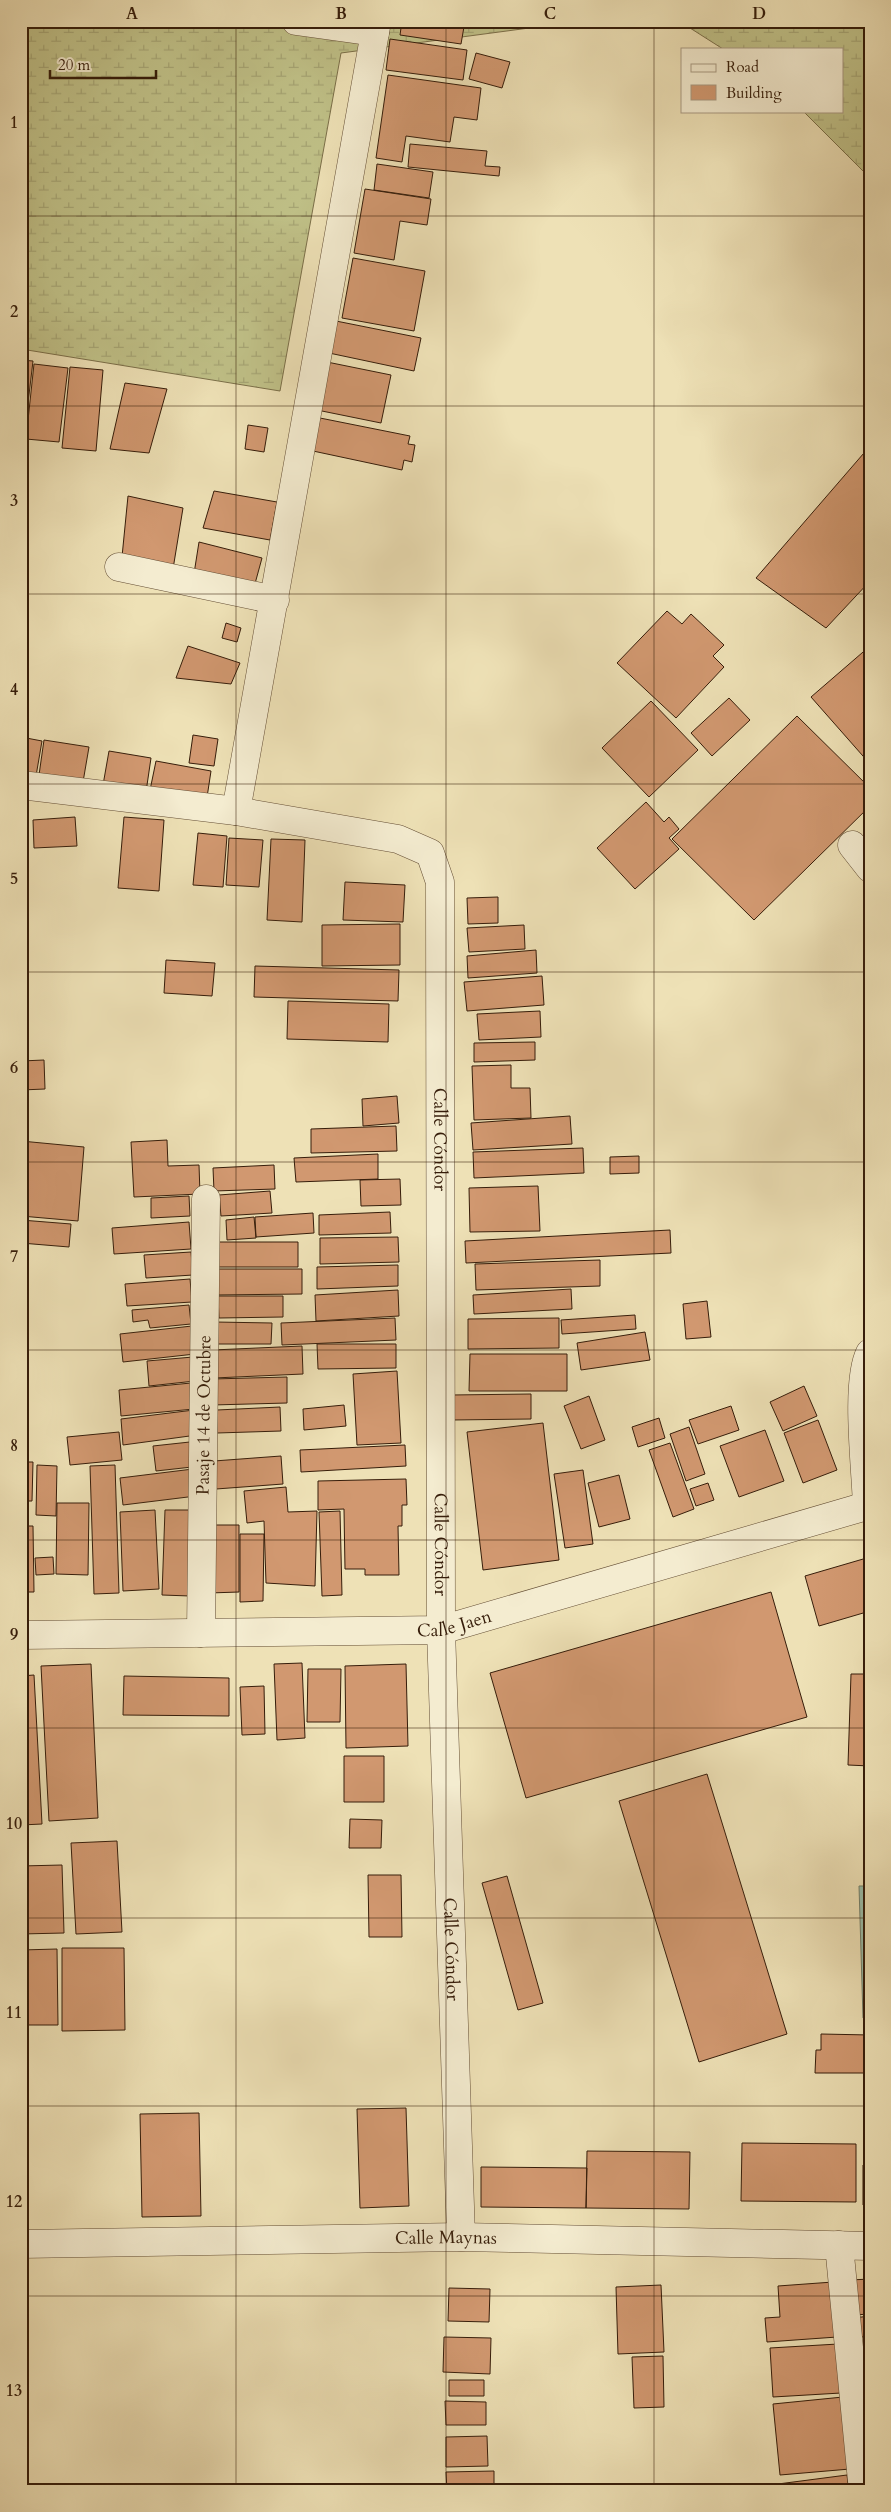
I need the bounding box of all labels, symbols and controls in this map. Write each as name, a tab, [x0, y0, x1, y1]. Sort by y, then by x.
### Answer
text: A	[126, 3, 138, 25]
text: B	[335, 3, 347, 25]
text: C	[544, 3, 556, 25]
text: D	[752, 3, 766, 25]
scale bar	[50, 48, 156, 80]
legend	[681, 48, 844, 112]
text: 20 m	[58, 55, 90, 75]
text: Road	[726, 57, 759, 77]
text: Building	[726, 83, 782, 103]
text: 1	[10, 112, 18, 134]
text: 2	[10, 301, 18, 323]
text: 3	[10, 490, 18, 512]
text: 4	[10, 679, 18, 701]
text: 5	[10, 868, 18, 890]
text: 6	[10, 1057, 18, 1079]
street label: Calle Cóndor	[427, 1088, 452, 1192]
text: 7	[10, 1246, 18, 1268]
street label: Pasaje 14 de Octubre	[191, 1335, 217, 1495]
text: 8	[10, 1435, 18, 1457]
street label: Calle Cóndor	[428, 1493, 453, 1597]
street label: Calle Jaen	[417, 1604, 495, 1643]
text: 9	[10, 1624, 18, 1646]
text: 10	[6, 1813, 22, 1835]
street label: Calle Cóndor	[437, 1897, 465, 2002]
text: 11	[6, 2002, 22, 2024]
text: 12	[6, 2191, 22, 2213]
street label: Calle Maynas	[395, 2225, 497, 2251]
text: 13	[6, 2380, 22, 2402]

